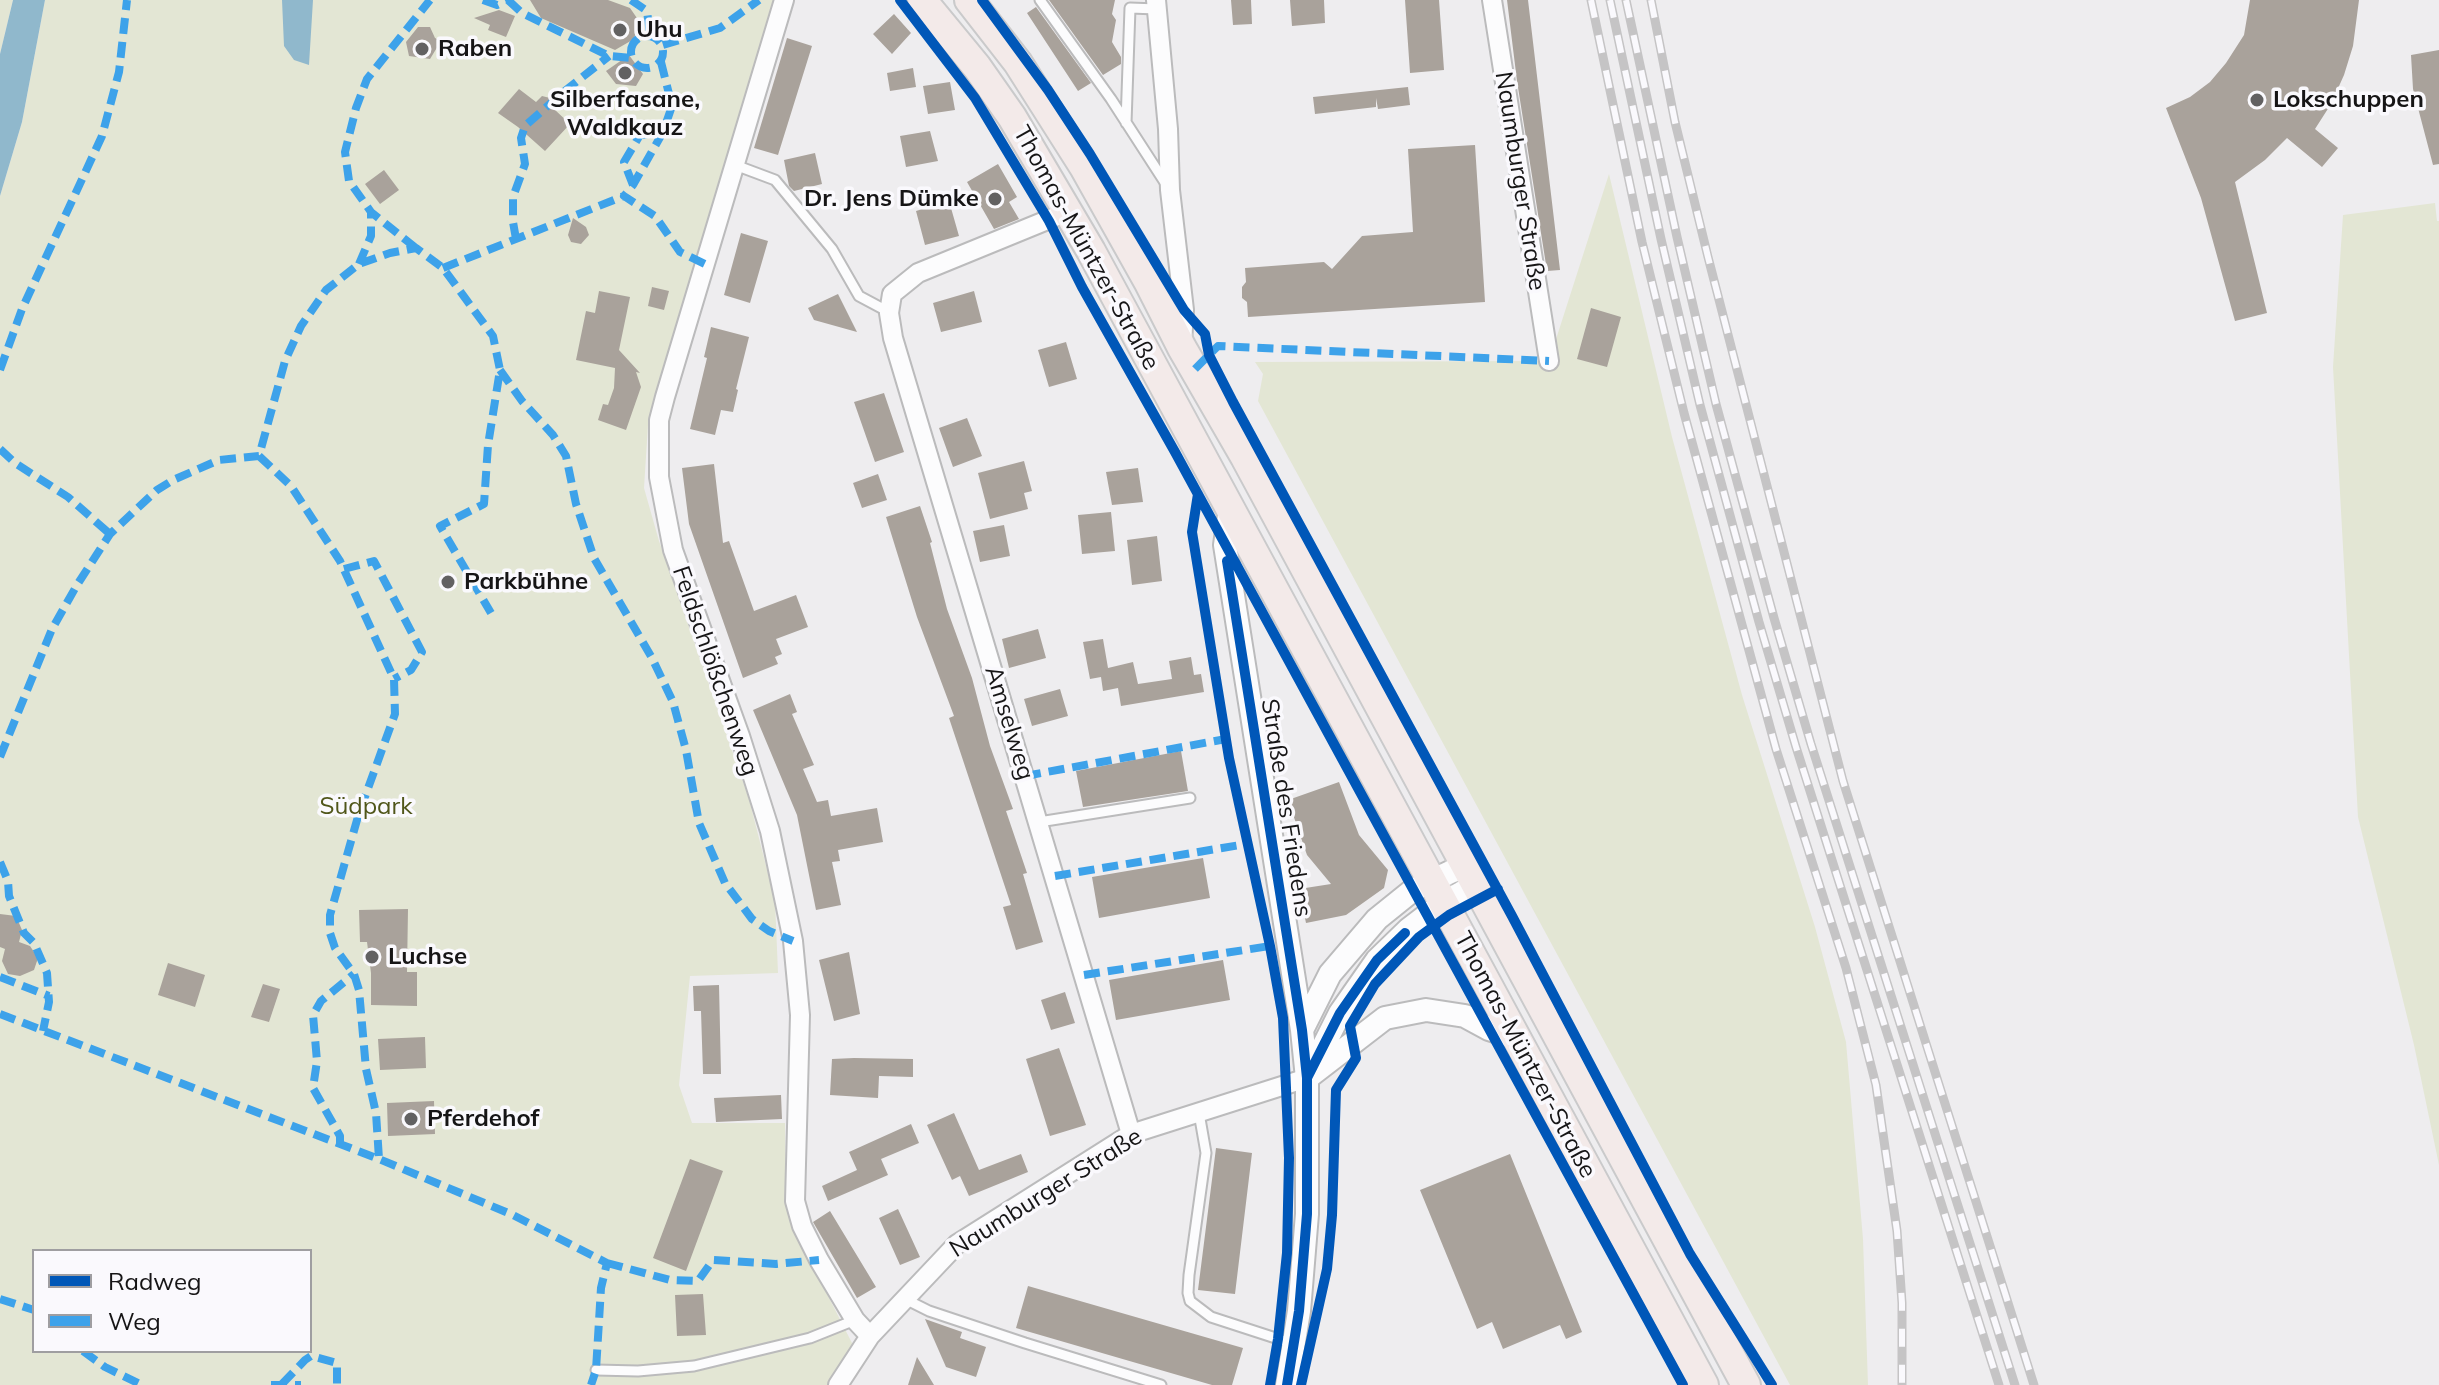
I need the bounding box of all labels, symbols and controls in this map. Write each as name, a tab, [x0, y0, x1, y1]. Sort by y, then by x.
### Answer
place label: Uhu	[636, 16, 683, 44]
marker: Uhu	[611, 21, 629, 39]
place label: Raben	[438, 35, 512, 63]
marker: Raben	[413, 40, 431, 58]
marker: Silberfasane, Waldkauz	[616, 64, 634, 82]
street label: Naumburger Straße	[1488, 70, 1552, 292]
place label: Silberfasane, Waldkauz	[550, 86, 700, 142]
place label: Lokschuppen	[2273, 86, 2424, 114]
marker: Lokschuppen	[2248, 91, 2266, 109]
street label: Thomas-Müntzer-Straße	[1007, 121, 1165, 375]
place label: Dr. Jens Dümke	[804, 185, 979, 213]
marker: Dr. Jens Dümke	[986, 190, 1004, 208]
street label: Feldschlößchenweg	[666, 562, 764, 780]
place label: Parkbühne	[464, 568, 588, 596]
marker: Parkbühne	[439, 573, 457, 591]
street label: Amselweg	[978, 663, 1040, 783]
street label: Straße des Friedens	[1255, 697, 1317, 919]
park label: Südpark	[319, 793, 413, 821]
street label: Thomas-Müntzer-Straße	[1448, 927, 1602, 1183]
place label: Luchse	[388, 943, 467, 971]
marker: Luchse	[363, 948, 381, 966]
place label: Pferdehof	[427, 1105, 539, 1133]
marker: Pferdehof	[402, 1110, 420, 1128]
street label: Naumburger Straße	[945, 1122, 1147, 1264]
legend	[32, 1249, 312, 1353]
text: Radweg	[108, 1266, 202, 1296]
text: Weg	[108, 1306, 161, 1336]

